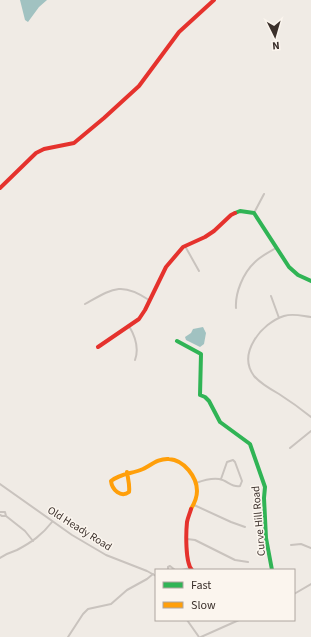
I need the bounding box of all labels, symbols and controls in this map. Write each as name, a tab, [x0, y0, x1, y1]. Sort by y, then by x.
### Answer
north arrow	[255, 16, 295, 56]
text: N	[272, 38, 280, 53]
street label: Curve Hill Road	[248, 485, 269, 557]
street label: Old Heady Road	[45, 503, 115, 554]
legend	[155, 569, 295, 621]
text: Fast	[191, 577, 211, 594]
text: Slow	[191, 597, 216, 614]

